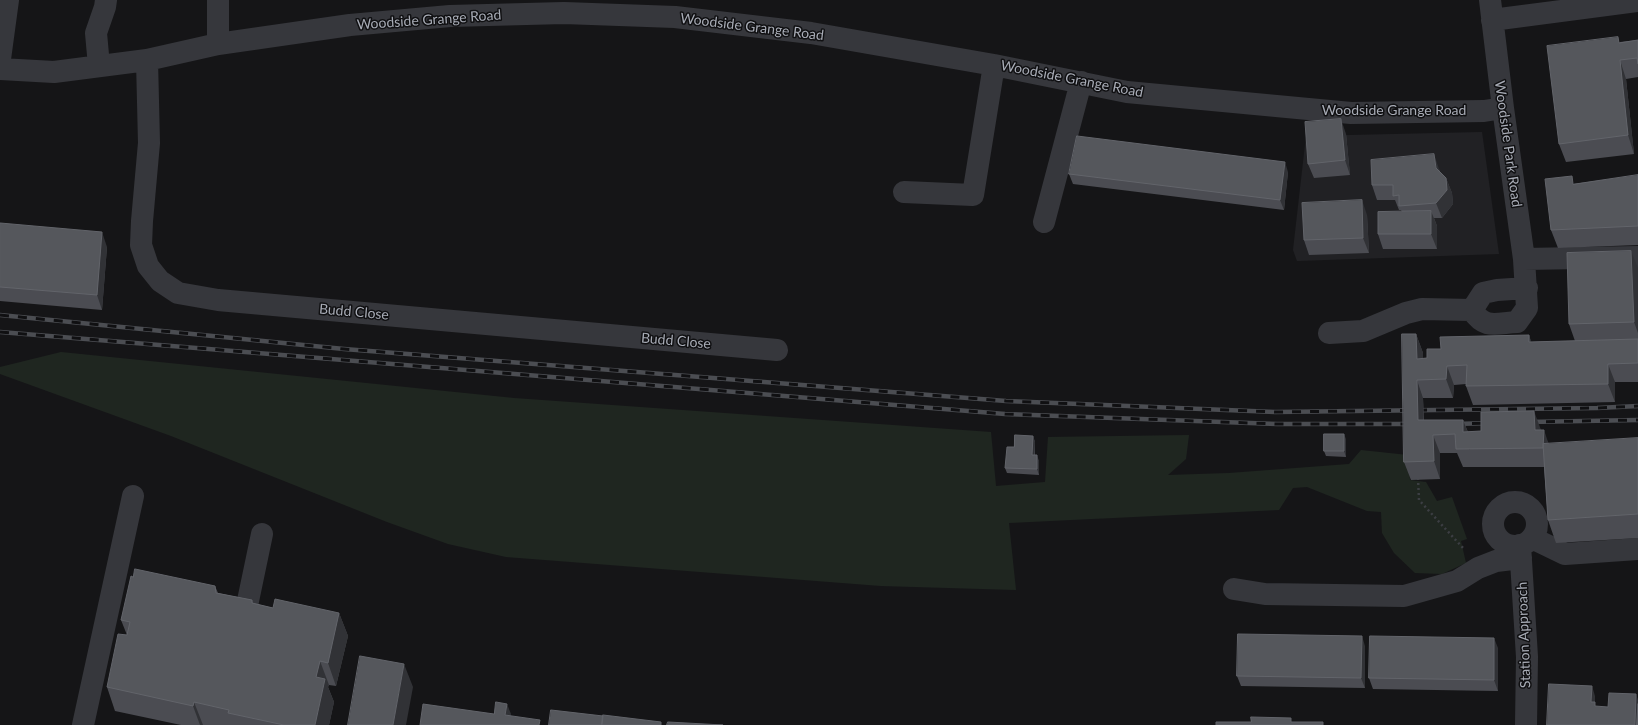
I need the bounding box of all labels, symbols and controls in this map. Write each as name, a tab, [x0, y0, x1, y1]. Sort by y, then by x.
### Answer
street label: Woodside Grange Road	[356, 7, 502, 33]
street label: Woodside Grange Road	[679, 10, 825, 44]
street label: Woodside Grange Road	[999, 57, 1145, 101]
street label: Woodside Park Road	[1491, 80, 1525, 208]
street label: Woodside Grange Road	[1322, 102, 1466, 118]
street label: Budd Close	[318, 301, 390, 323]
street label: Budd Close	[640, 330, 712, 352]
street label: Station Approach	[1514, 582, 1534, 688]

